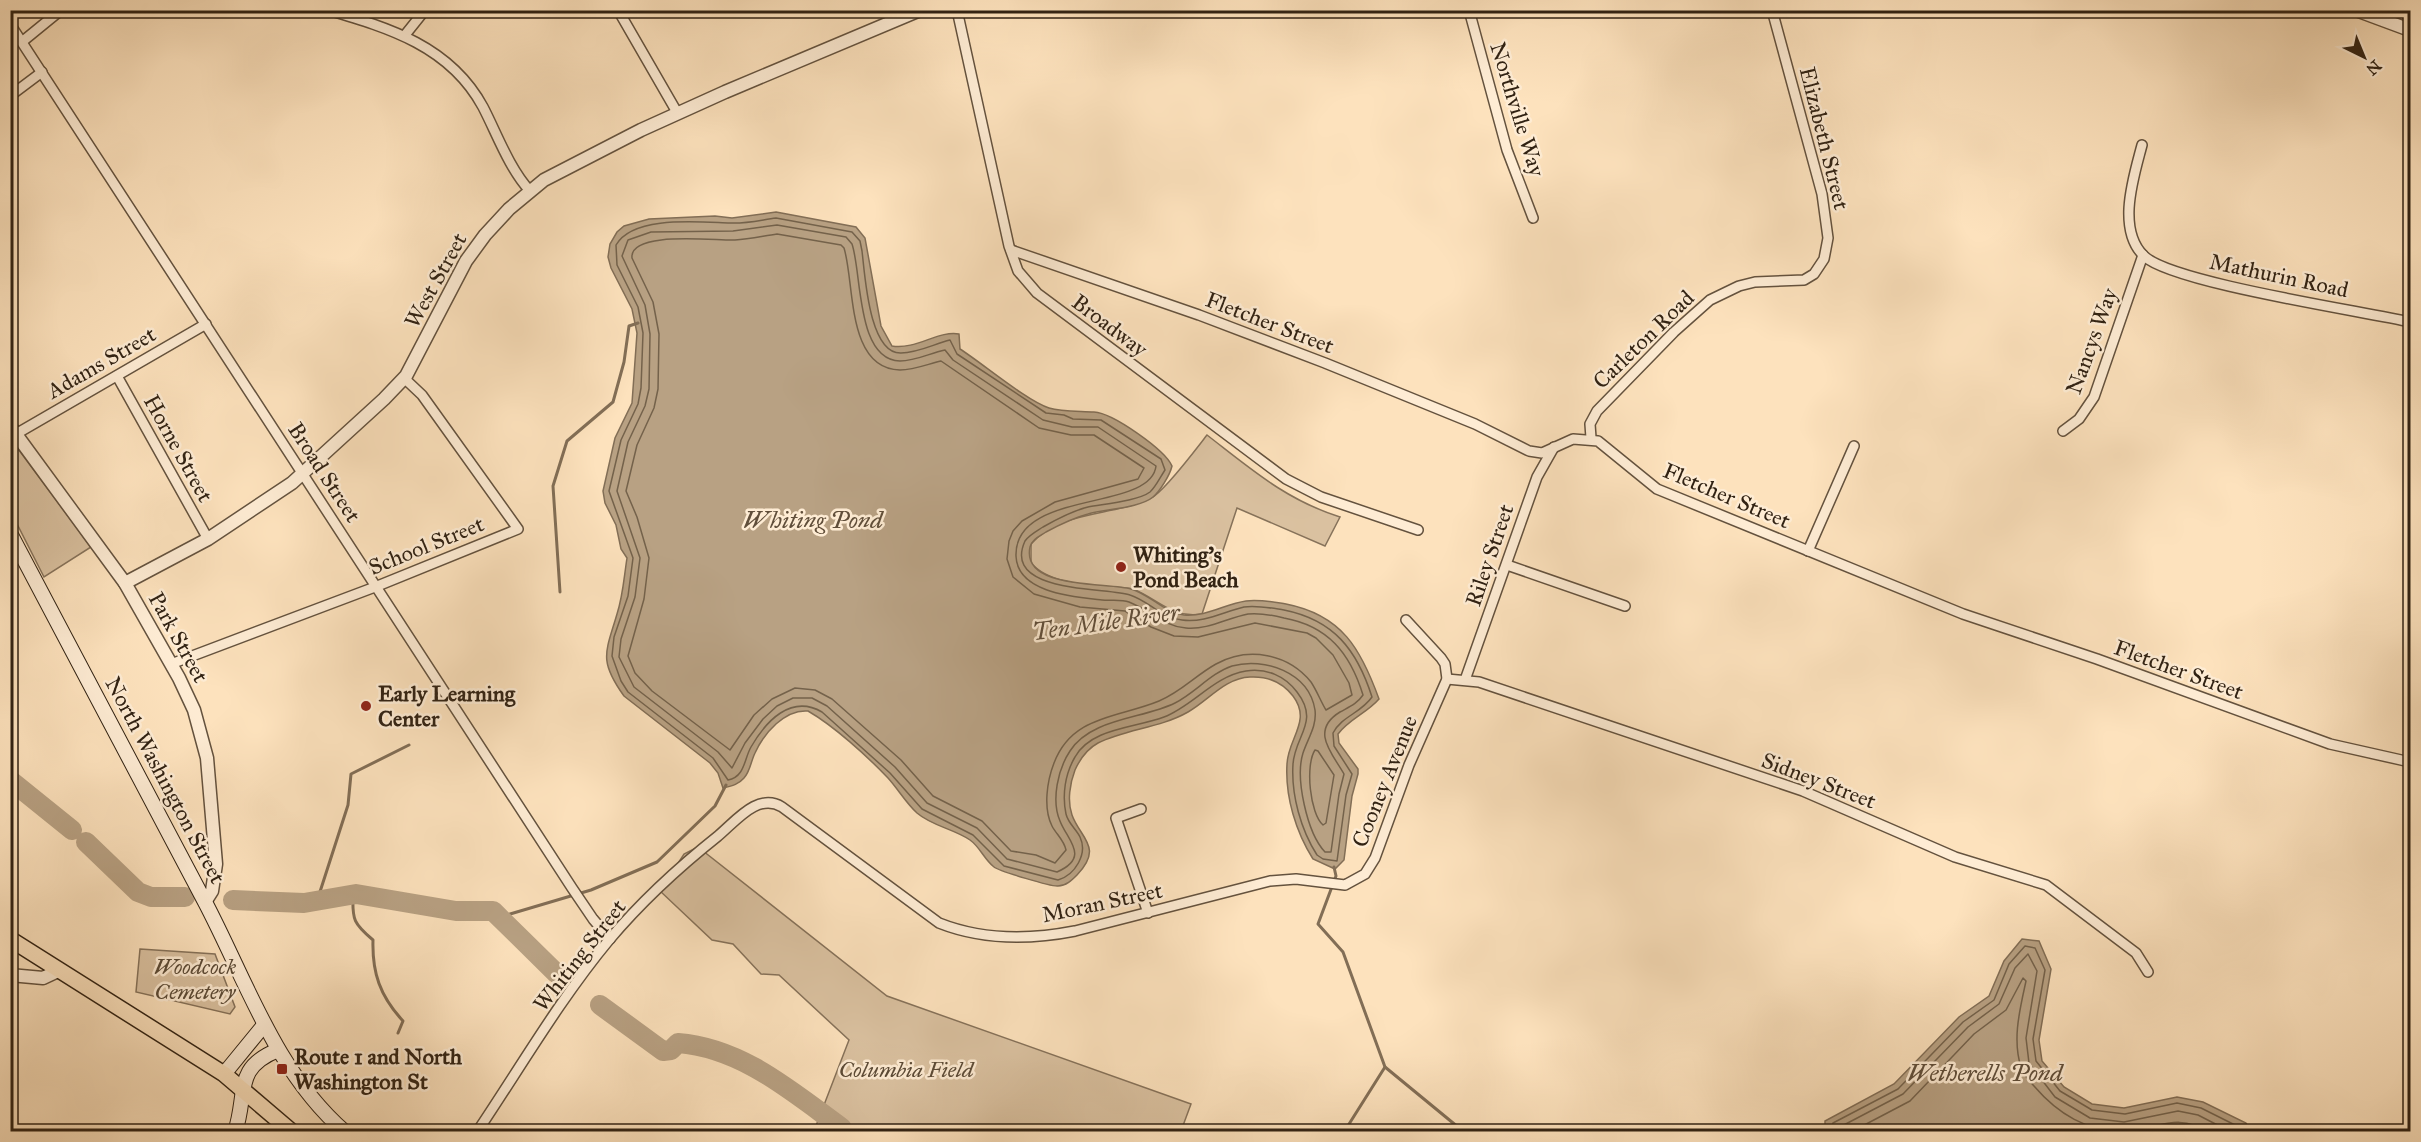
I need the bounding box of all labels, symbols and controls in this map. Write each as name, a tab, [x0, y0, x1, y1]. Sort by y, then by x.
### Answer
north arrow	[2334, 27, 2394, 87]
street label: Northville Way	[1484, 39, 1551, 180]
text: N	[2362, 56, 2385, 79]
street label: Elizabeth Street	[1794, 64, 1855, 213]
street label: West Street	[398, 228, 473, 332]
street label: Mathurin Road	[2207, 248, 2351, 303]
street label: Carleton Road	[1587, 284, 1699, 394]
street label: Nancys Way	[2060, 284, 2123, 398]
street label: Fletcher Street	[1202, 286, 1338, 359]
street label: Broadway	[1067, 288, 1153, 363]
street label: Adams Street	[41, 320, 161, 405]
street label: Horne Street	[138, 390, 219, 507]
street label: Broad Street	[282, 417, 367, 527]
street label: Fletcher Street	[1659, 457, 1795, 534]
street label: Riley Street	[1459, 500, 1520, 610]
water label: Whiting Pond	[743, 505, 884, 535]
street label: School Street	[365, 510, 488, 581]
place label: Whiting's Pond Beach	[1133, 541, 1239, 593]
marker: Whiting's Pond Beach	[1114, 560, 1128, 574]
street label: Park Street	[143, 587, 215, 687]
water label: Ten Mile River	[1030, 597, 1184, 647]
street label: Fletcher Street	[2111, 634, 2247, 705]
street label: North Washington Street	[100, 672, 232, 888]
place label: Early Learning Center	[378, 680, 516, 732]
marker: Early Learning Center	[359, 699, 373, 713]
street label: Cooney Avenue	[1346, 711, 1423, 851]
street label: Sidney Street	[1758, 746, 1880, 815]
street label: Moran Street	[1039, 877, 1165, 928]
street label: Whiting Street	[527, 894, 632, 1017]
park label: Woodcock Cemetery	[154, 953, 237, 1005]
place label: Route 1 and North Washington St	[294, 1043, 463, 1095]
park label: Columbia Field	[839, 1056, 975, 1083]
water label: Wetherells Pond	[1907, 1058, 2064, 1088]
marker: Route 1 and North Washington St	[275, 1062, 289, 1076]

